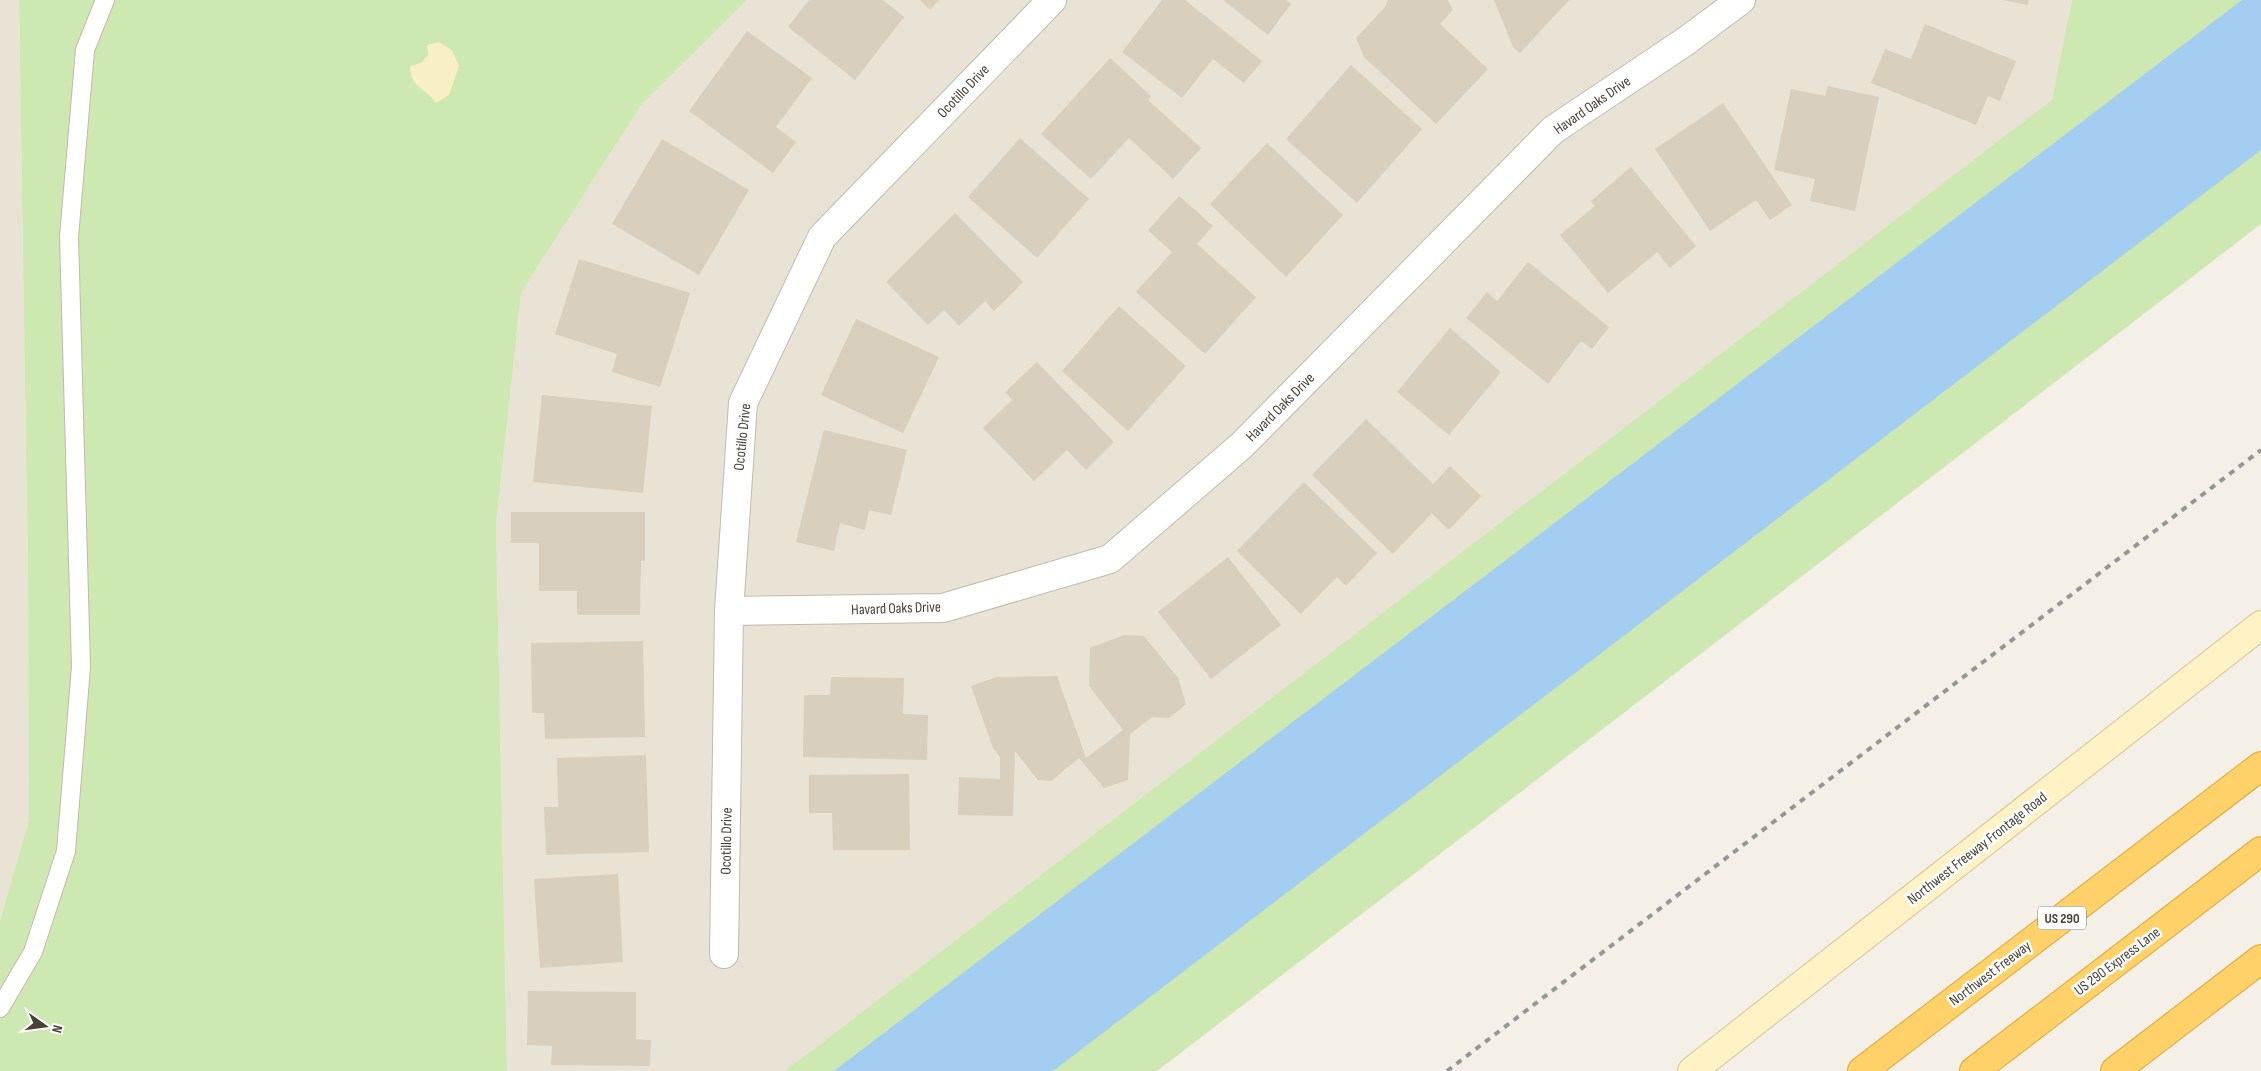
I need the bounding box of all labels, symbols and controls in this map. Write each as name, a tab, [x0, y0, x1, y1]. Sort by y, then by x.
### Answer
street label: Ocotillo Drive	[933, 61, 994, 122]
street label: Havard Oaks Drive	[1550, 72, 1635, 139]
street label: Havard Oaks Drive	[1242, 369, 1319, 446]
street label: Ocotillo Drive	[730, 403, 755, 472]
street label: Havard Oaks Drive	[851, 597, 941, 620]
street label: Northwest Freeway Frontage Road	[1904, 788, 2051, 909]
street label: Ocotillo Drive	[716, 807, 737, 875]
road number: US 290	[2038, 906, 2086, 930]
street label: US 290 Express Lane	[2070, 923, 2164, 1000]
street label: Northwest Freeway	[1946, 936, 2035, 1010]
north arrow	[20, 1001, 70, 1051]
text: N	[48, 1023, 66, 1035]

